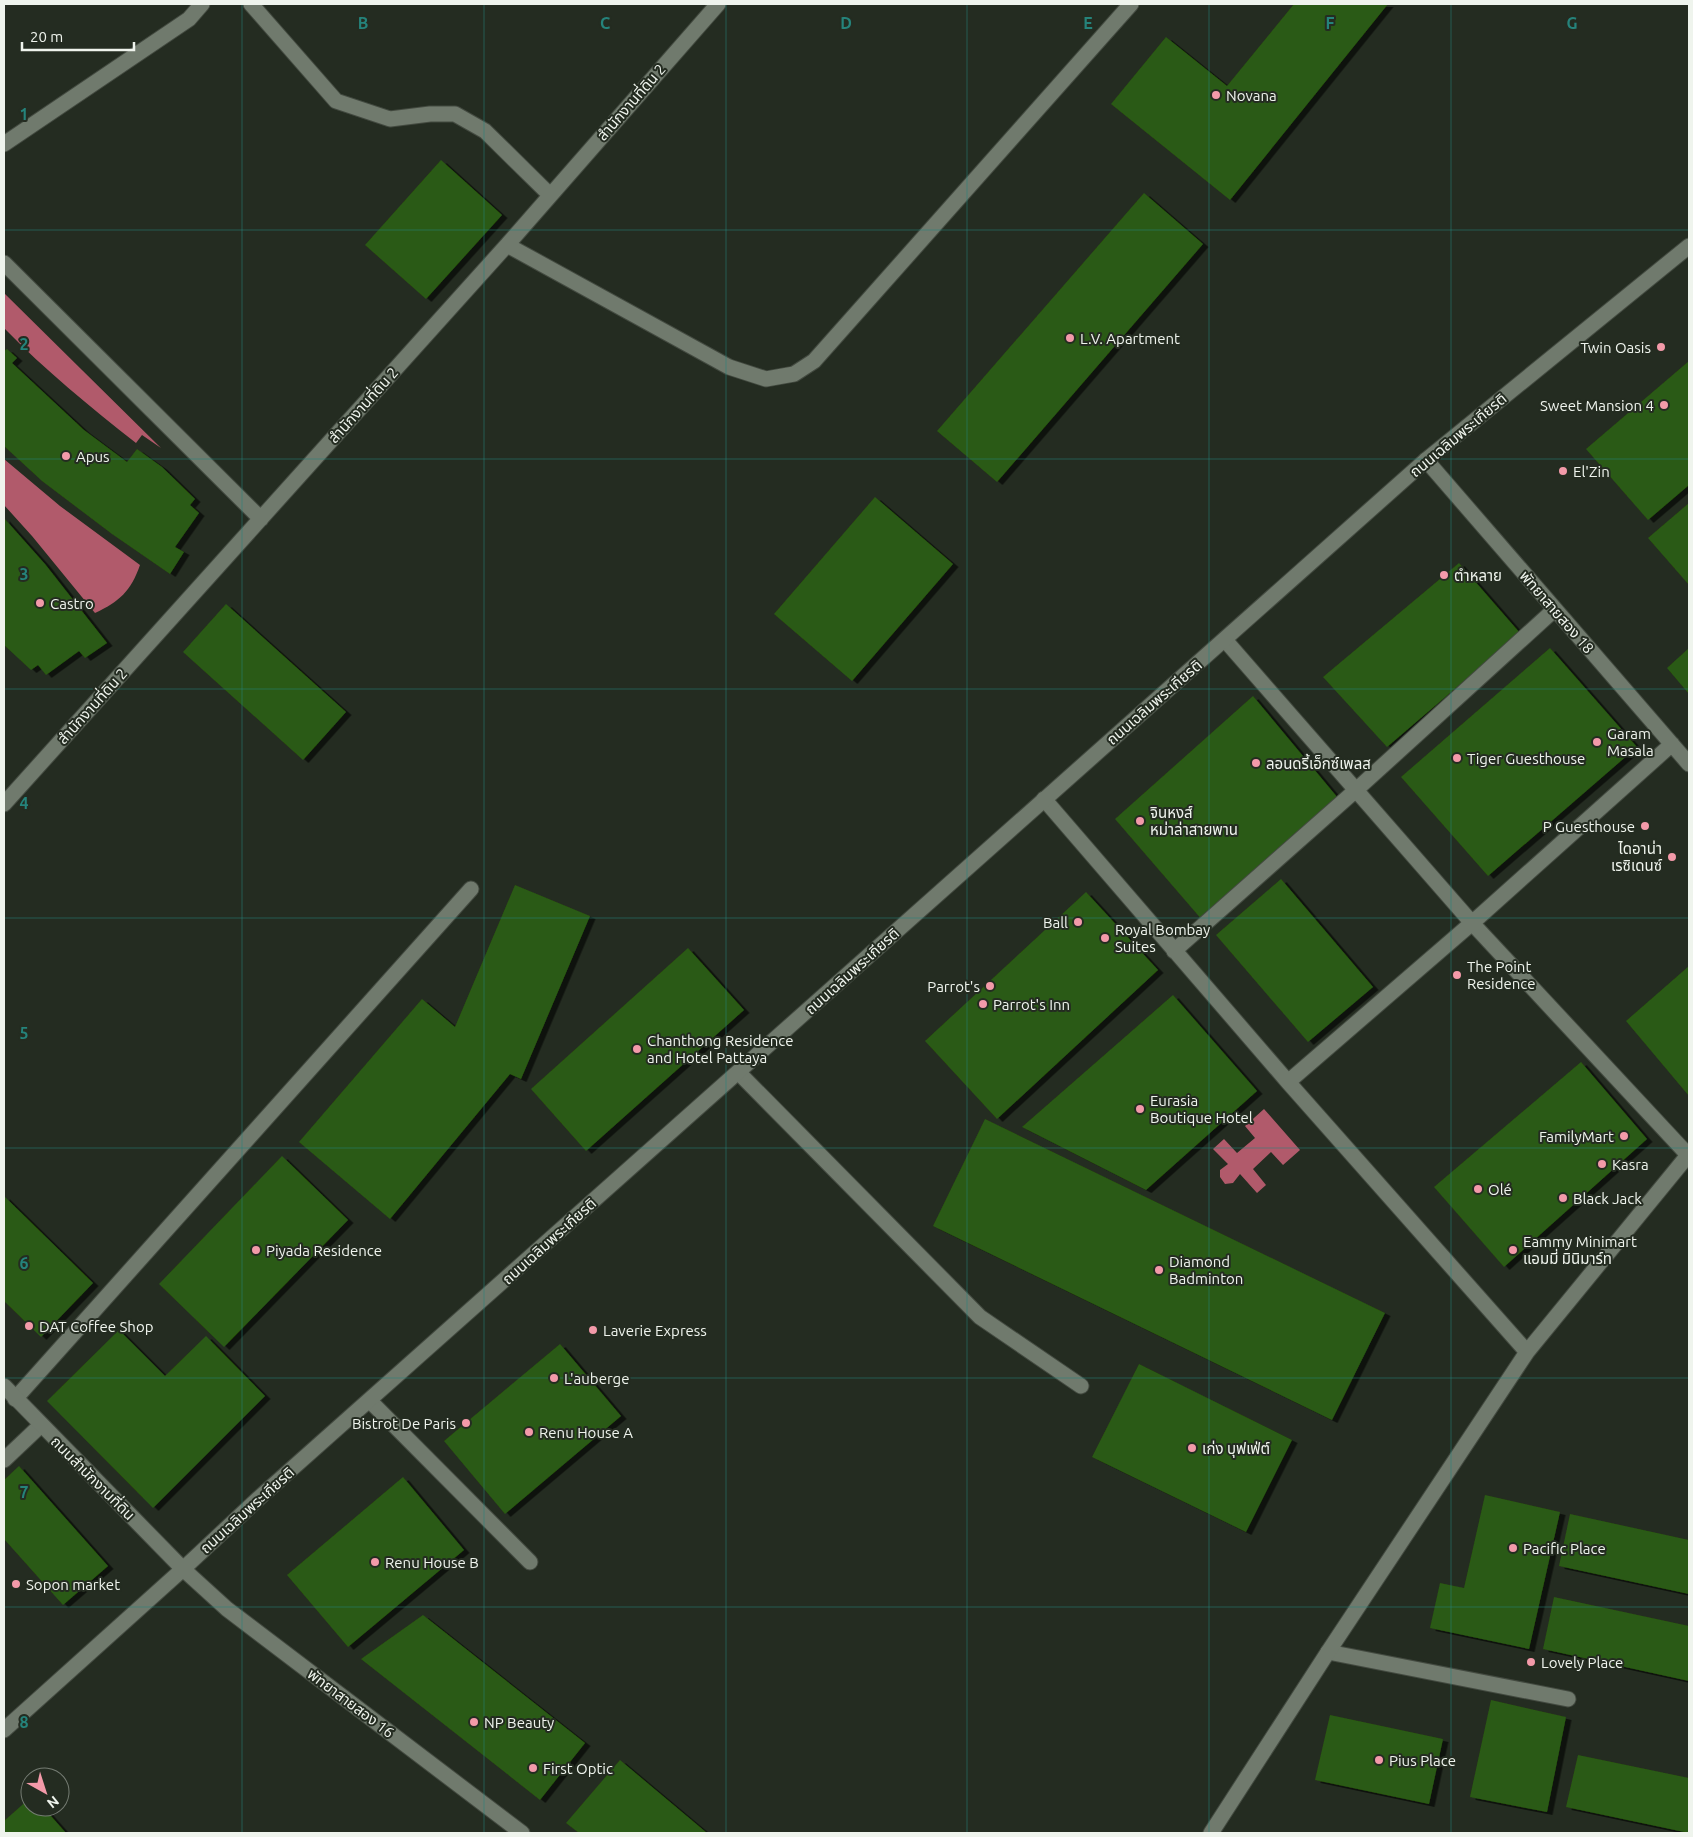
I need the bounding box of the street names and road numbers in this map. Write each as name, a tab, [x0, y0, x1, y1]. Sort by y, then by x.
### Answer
street label: สำนักงานที่ดิน 2	[592, 59, 669, 144]
street label: สำนักงานที่ดิน 2	[323, 362, 401, 446]
street label: ถนนเฉลิมพระเกียรติ	[1406, 390, 1510, 480]
street label: พัทยาสายสอง 18	[1517, 567, 1597, 657]
street label: ถนนเฉลิมพระเกียรติ	[1103, 656, 1205, 748]
street label: สำนักงานที่ดิน 2	[52, 663, 130, 747]
street label: ถนนเฉลิมพระเกียรติ	[802, 924, 902, 1018]
street label: ถนนเฉลิมพระเกียรติ	[499, 1194, 599, 1288]
street label: ถนนสำนักงานที่ดิน	[48, 1431, 140, 1523]
street label: ถนนเฉลิมพระเกียรติ	[197, 1463, 297, 1557]
street label: พัทยาสายสอง 16	[304, 1665, 398, 1741]

